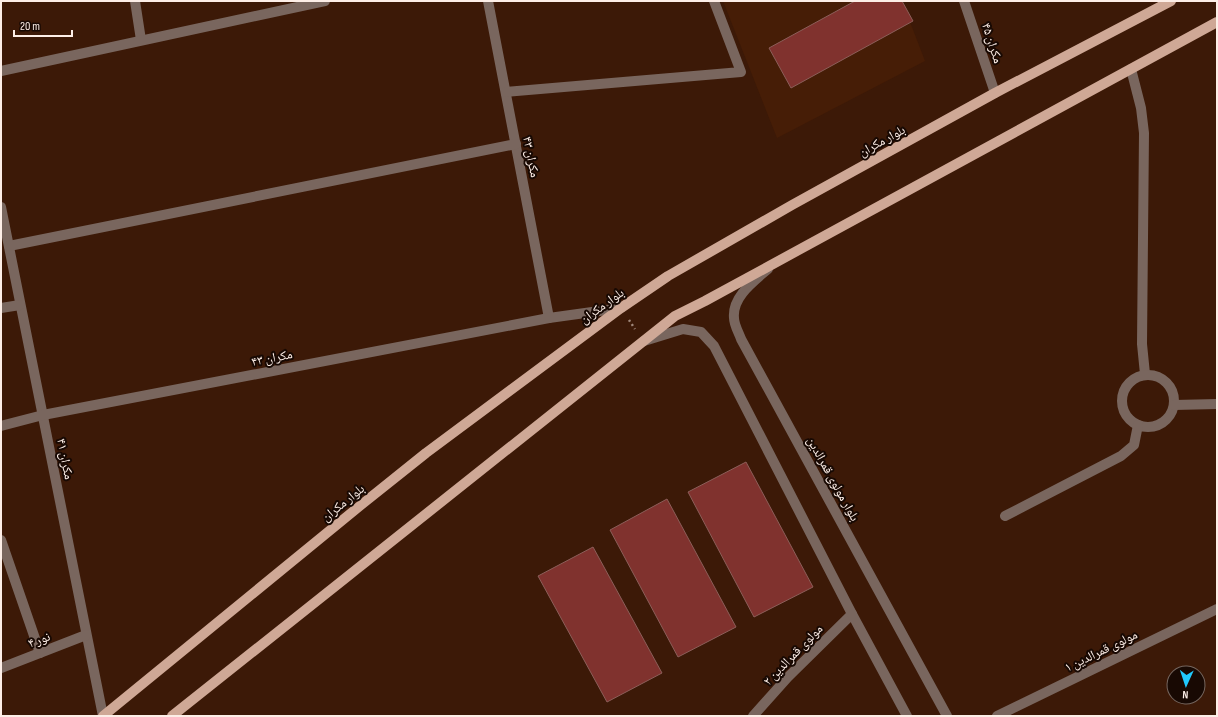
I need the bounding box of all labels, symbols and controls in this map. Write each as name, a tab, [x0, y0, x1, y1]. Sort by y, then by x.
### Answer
scale bar	[14, 12, 72, 38]
text: 20 m	[20, 19, 40, 34]
street label: مکران ۴۵	[978, 21, 1006, 65]
street label: بلوار مکران	[856, 122, 908, 160]
street label: مکران ۴۳	[519, 135, 543, 179]
street label: بلوار مکران	[577, 285, 627, 327]
street label: مکران ۴۳	[250, 346, 294, 370]
street label: بلوار مولوی قمرالدین	[803, 434, 863, 524]
street label: مکران ۴۱	[53, 437, 77, 481]
street label: بلوار مکران	[318, 481, 368, 525]
street label: مولوی قمرالدین ۲	[760, 621, 826, 689]
street label: مولوی قمرالدین ۱	[1062, 626, 1140, 676]
street label: نور ۴	[26, 628, 52, 652]
north arrow	[1166, 665, 1206, 705]
text: N	[1182, 688, 1189, 701]

